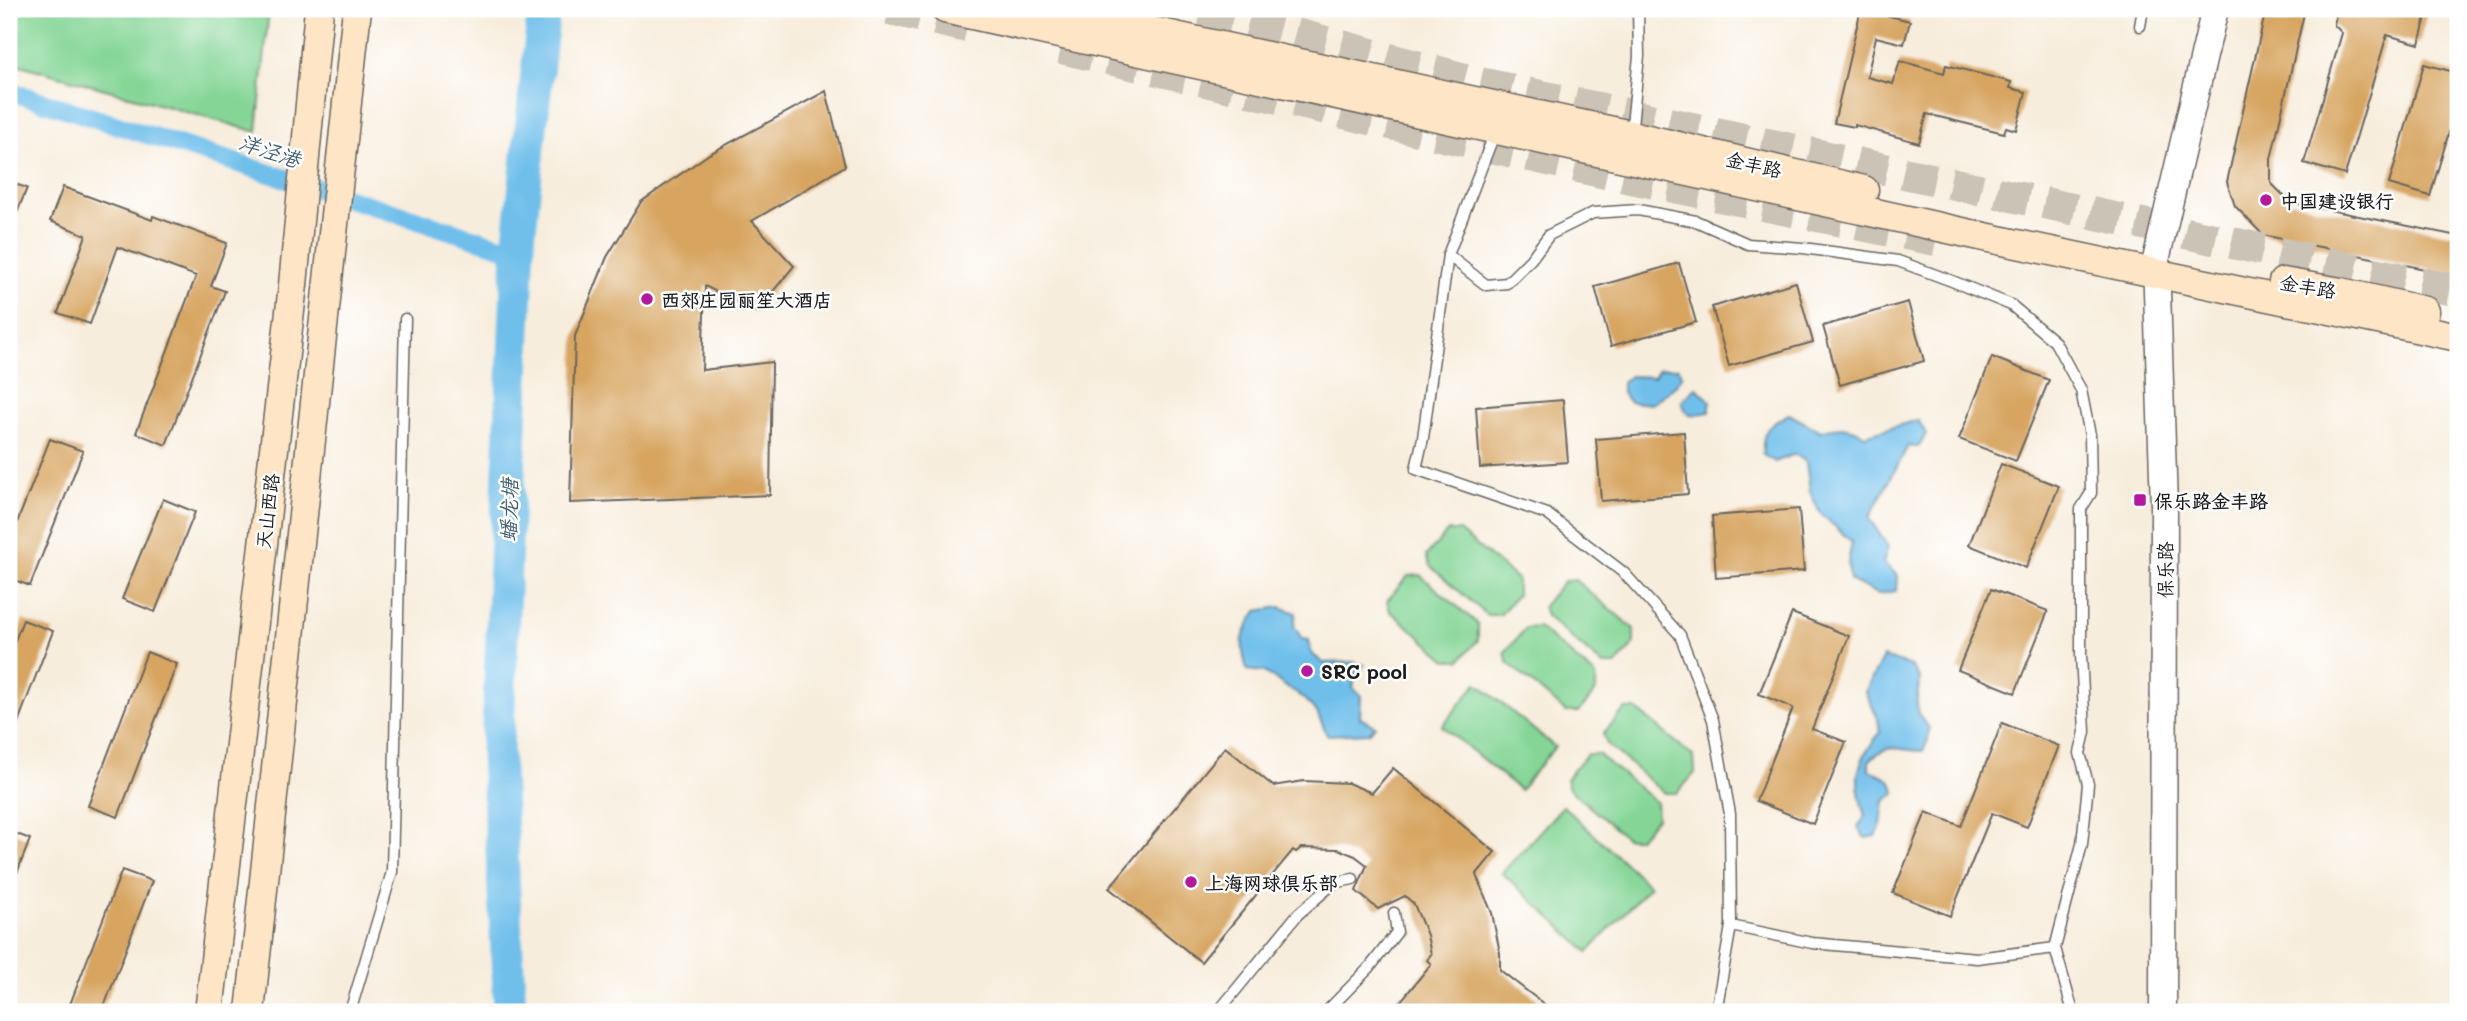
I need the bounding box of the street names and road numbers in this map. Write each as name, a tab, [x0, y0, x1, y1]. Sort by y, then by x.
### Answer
street label: 金丰路	[1723, 145, 1785, 183]
street label: 金丰路	[2278, 269, 2338, 303]
street label: 天山西路	[250, 472, 284, 550]
street label: 保乐路	[2152, 541, 2177, 599]

